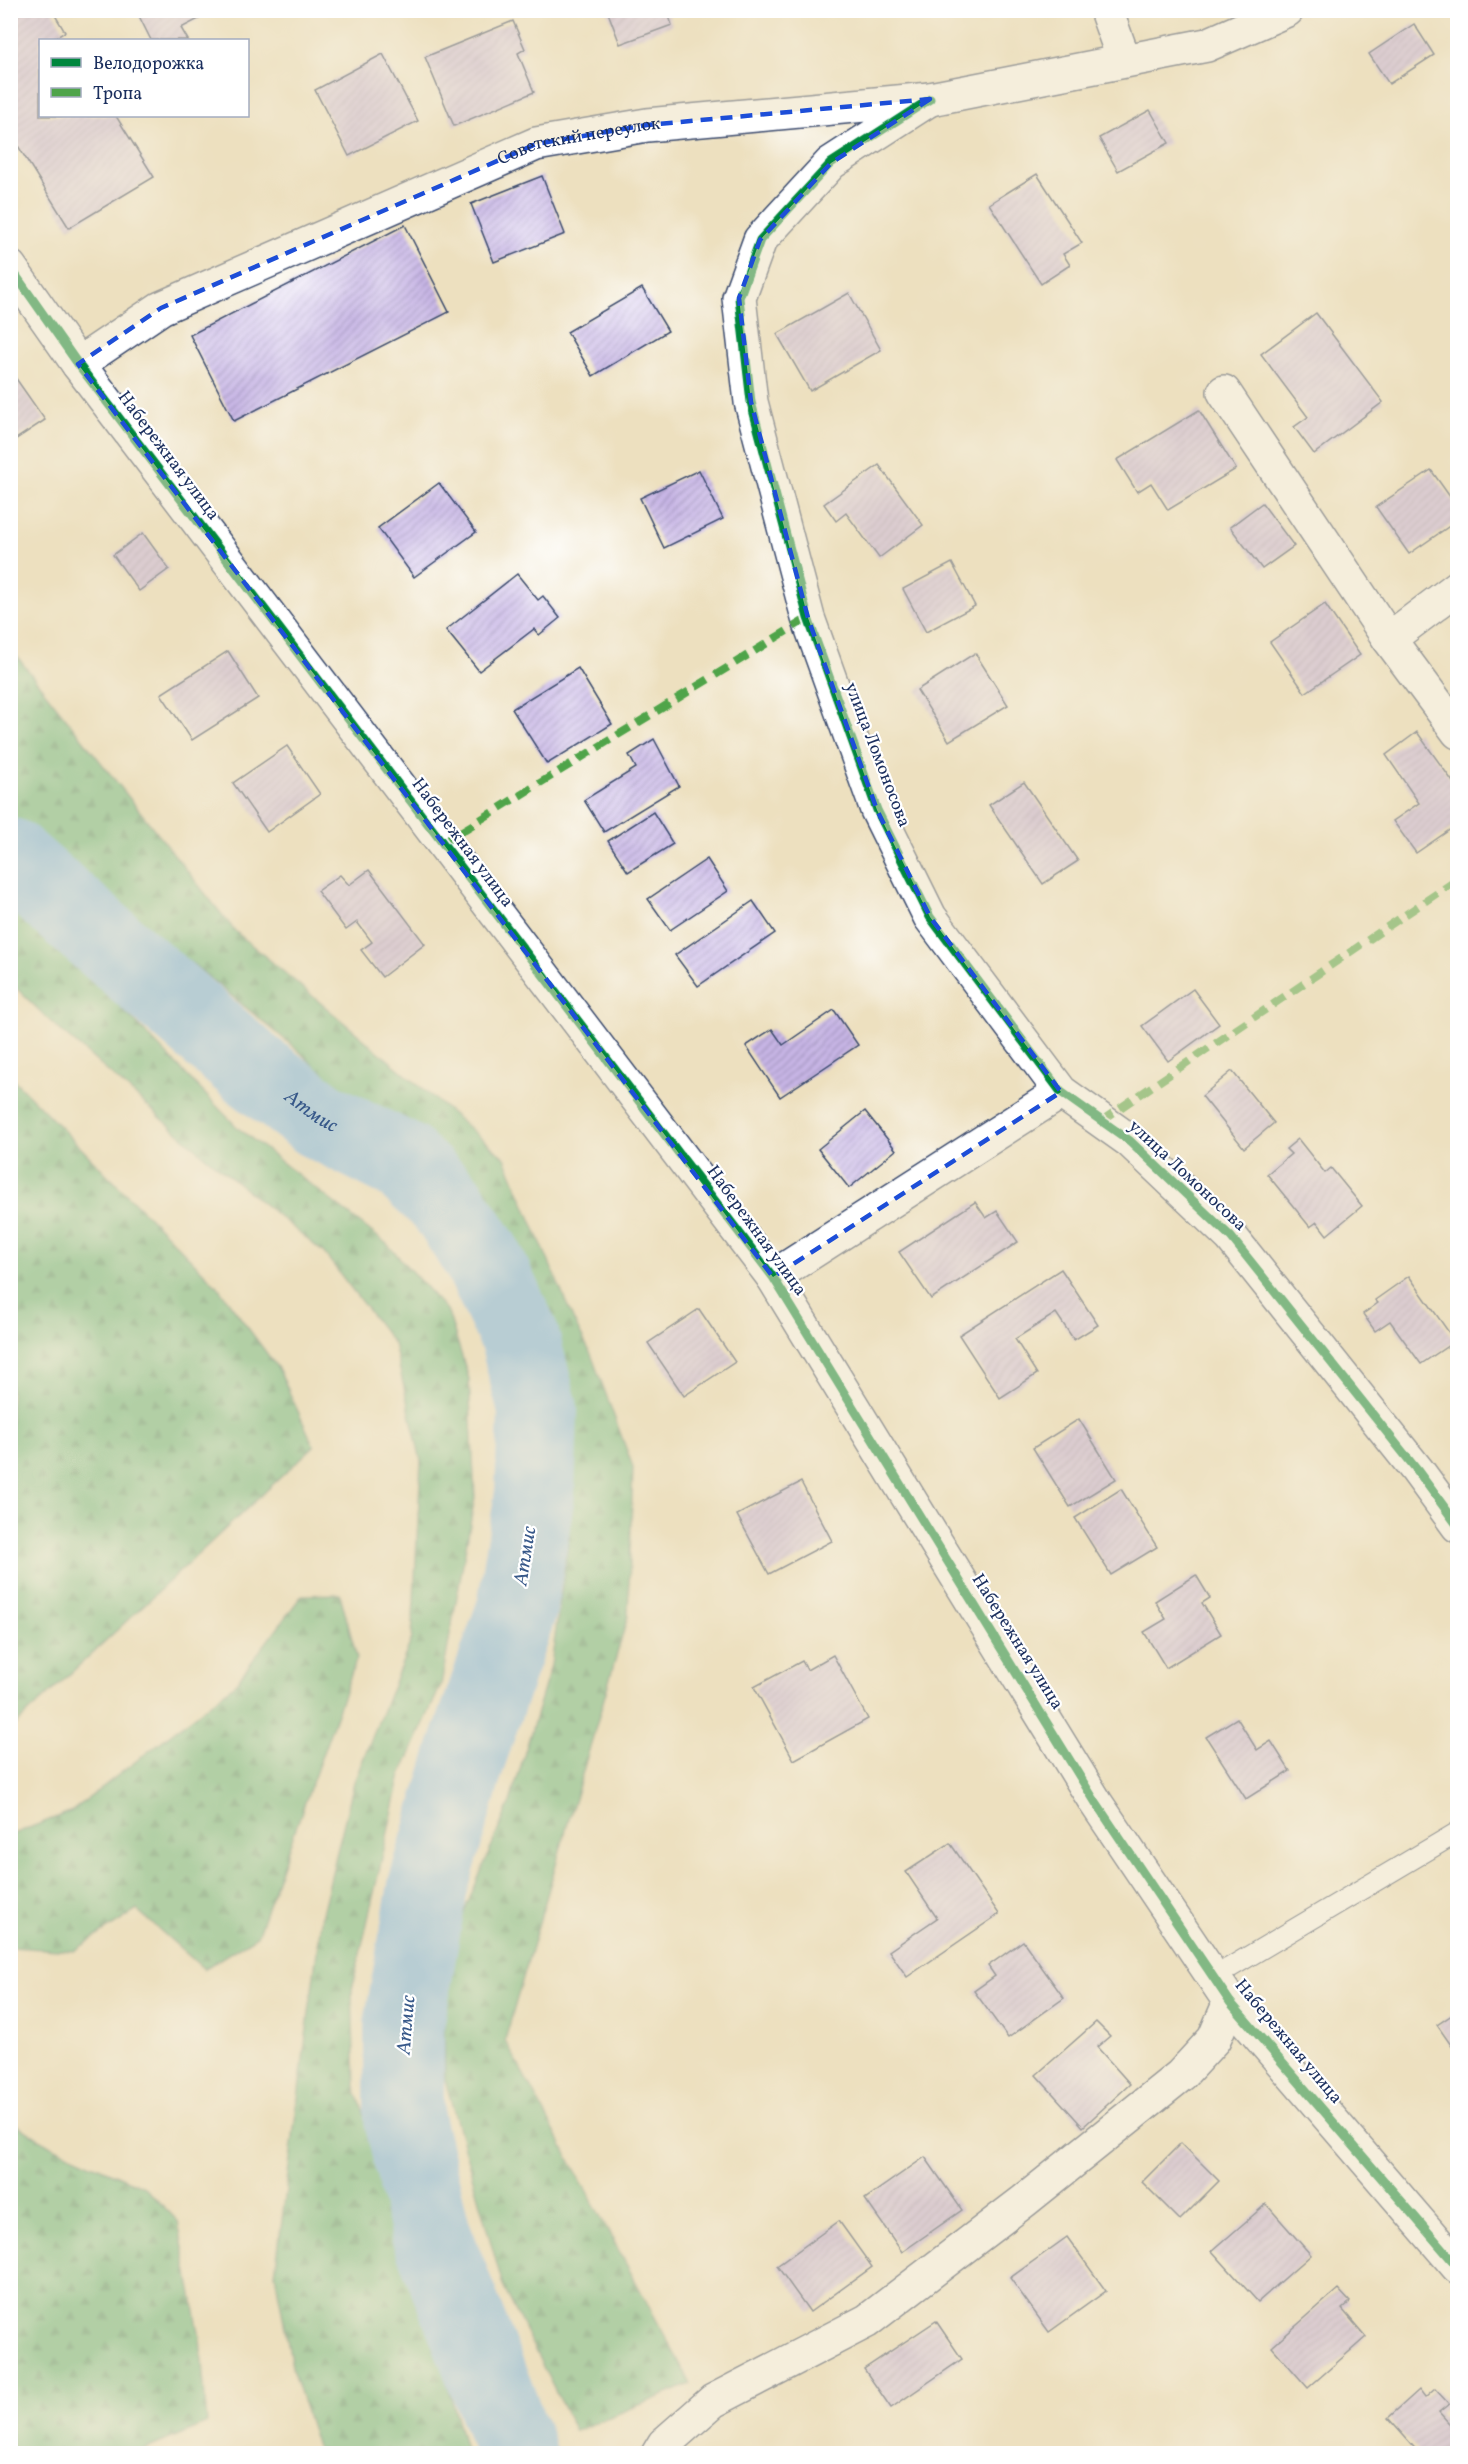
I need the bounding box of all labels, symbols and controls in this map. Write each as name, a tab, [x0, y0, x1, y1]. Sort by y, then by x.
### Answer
legend	[39, 39, 249, 117]
text: Велодорожка	[93, 52, 204, 77]
text: Тропа	[93, 82, 142, 107]
street label: Советский переулок	[493, 111, 662, 172]
street label: Набережная улица	[111, 386, 225, 526]
street label: улица Ломоносова	[838, 679, 916, 831]
street label: Набережная улица	[405, 773, 519, 913]
water label: Атмис	[277, 1083, 343, 1141]
street label: улица Ломоносова	[1122, 1115, 1252, 1237]
street label: Набережная улица	[700, 1160, 812, 1302]
water label: Атмис	[507, 1524, 545, 1589]
street label: Набережная улица	[965, 1569, 1069, 1715]
street label: Набережная улица	[1228, 1974, 1348, 2110]
water label: Атмис	[390, 1993, 424, 2057]

